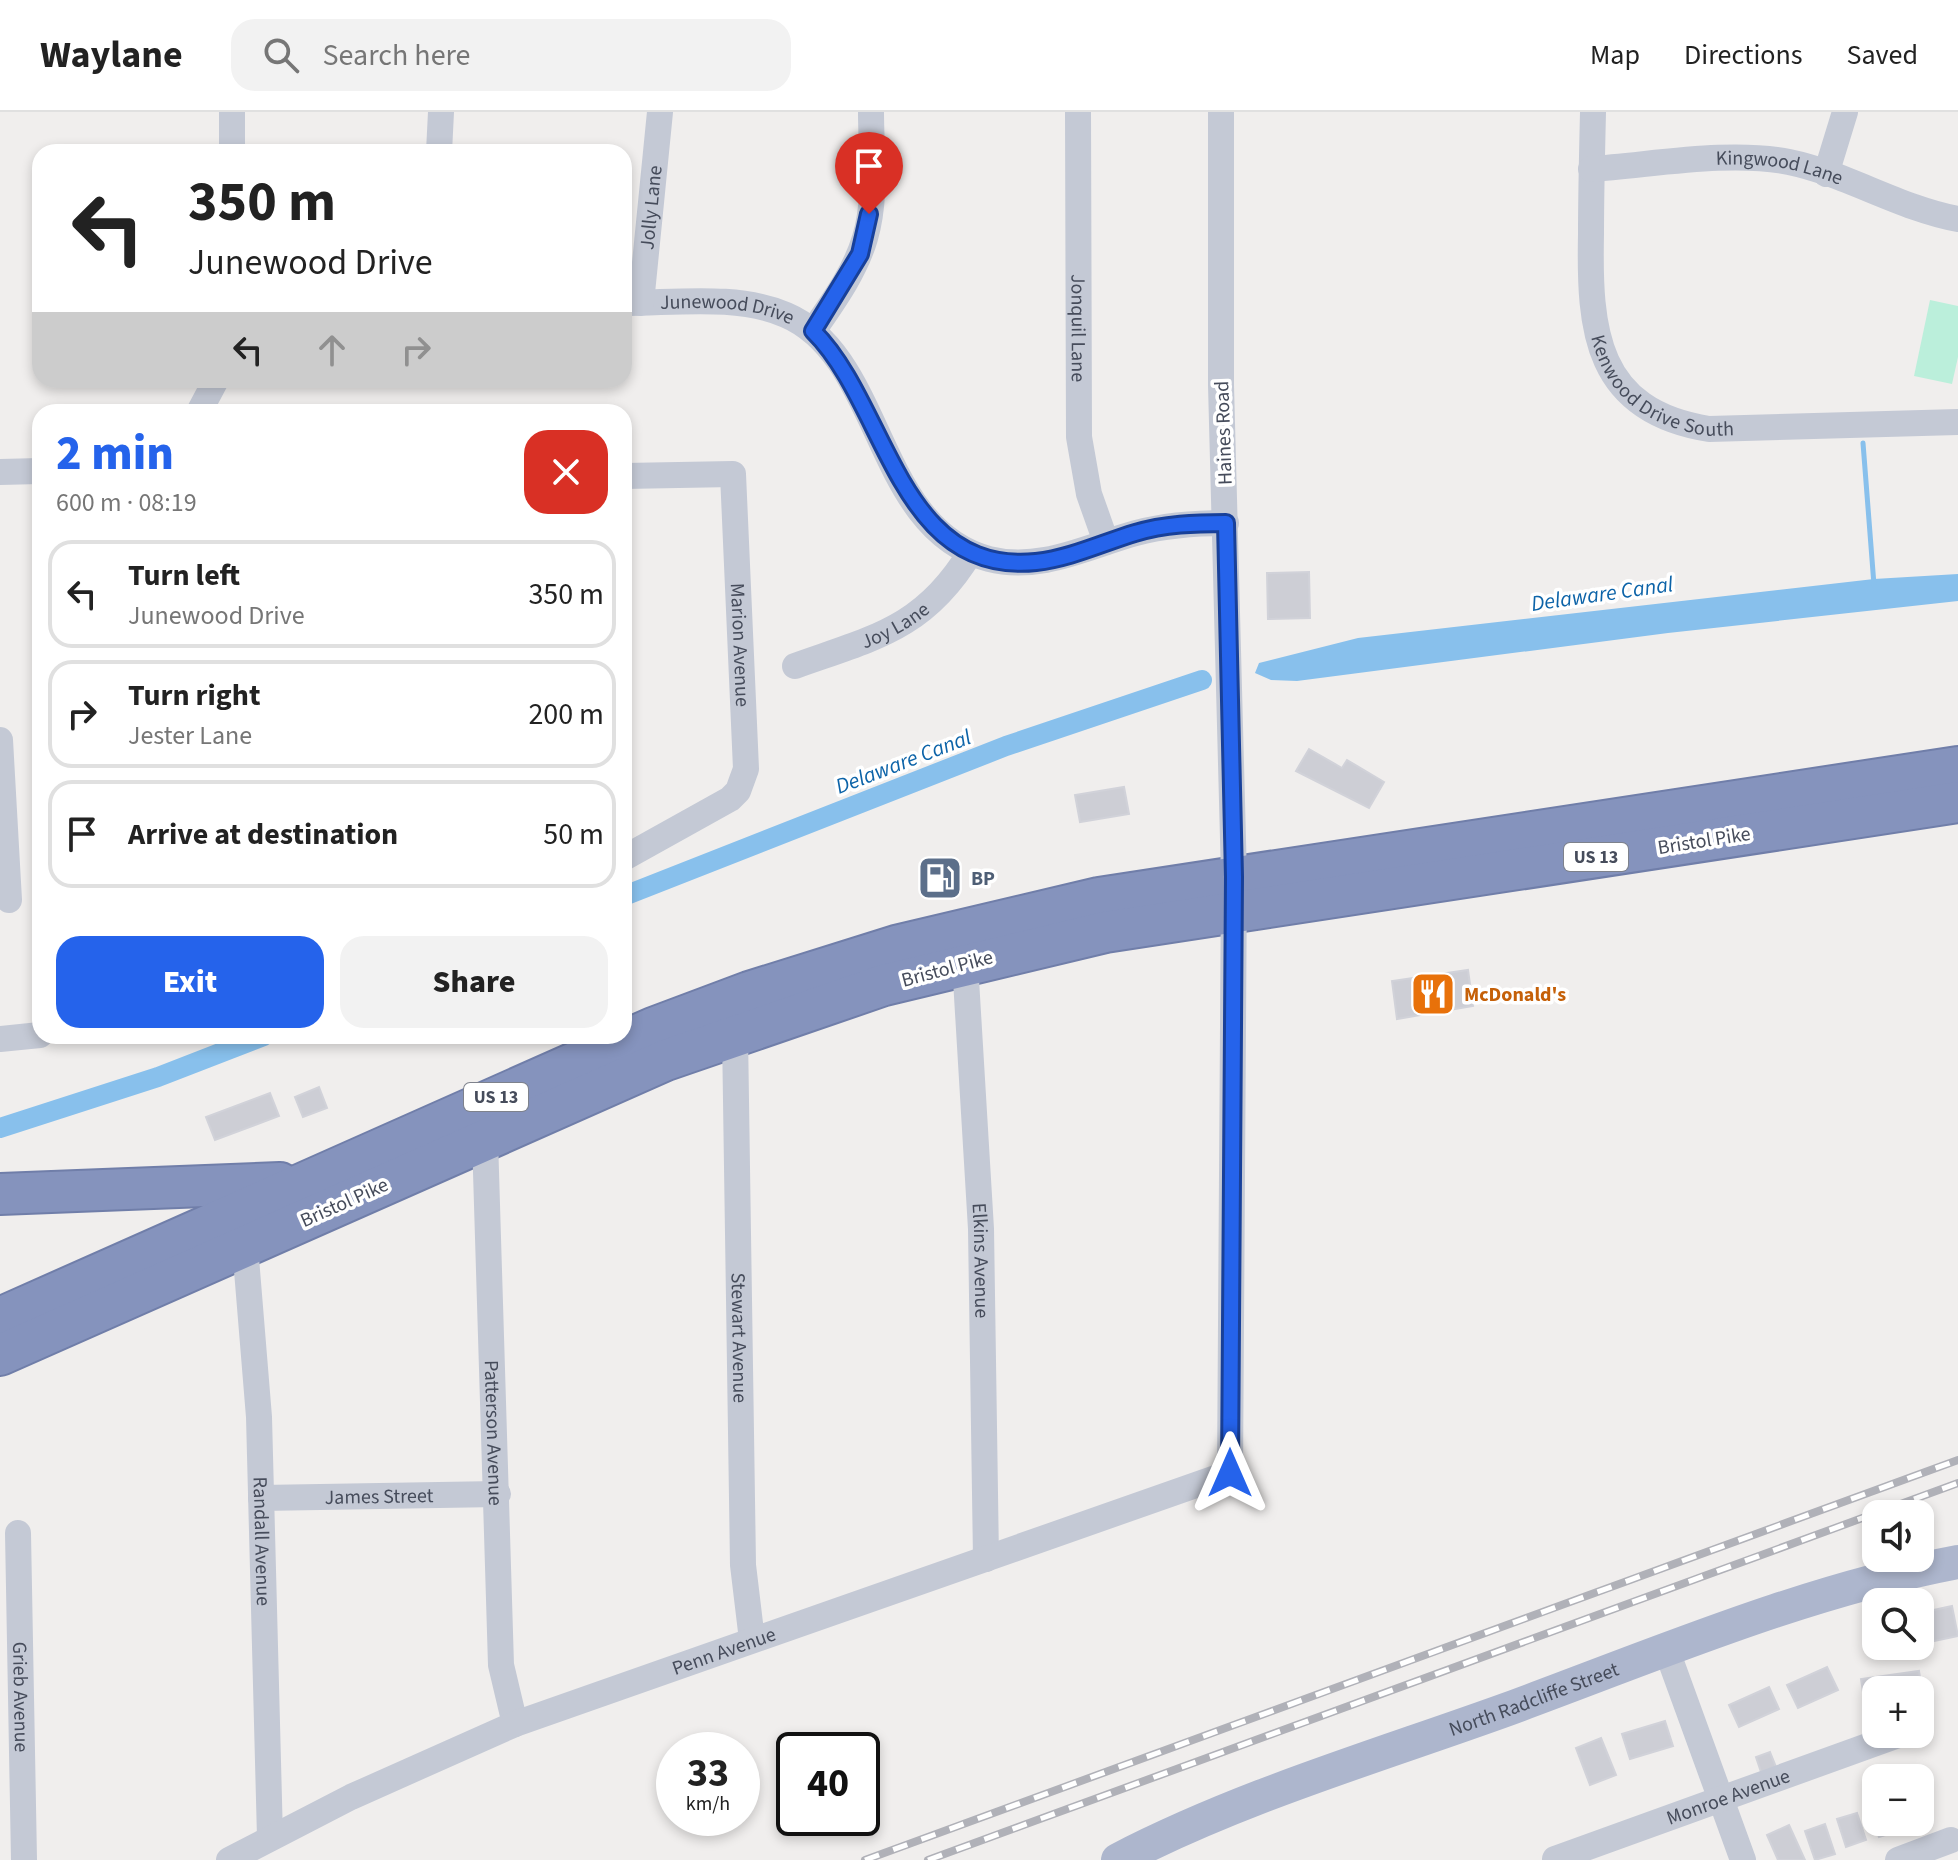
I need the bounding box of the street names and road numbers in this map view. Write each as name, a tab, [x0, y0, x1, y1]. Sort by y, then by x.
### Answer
street label: Kingwood Lane	[1715, 144, 1847, 192]
street label: Jolly Lane	[633, 164, 670, 251]
street label: Jonquil Lane	[1063, 274, 1092, 382]
street label: Junewood Drive	[660, 288, 799, 332]
street label: Kenwood Drive South	[1583, 332, 1734, 444]
street label: Haines Road	[1208, 380, 1240, 486]
street label: Marion Avenue	[723, 582, 756, 707]
street label: Joy Lane	[857, 596, 936, 656]
street label: Bristol Pike	[1656, 820, 1753, 862]
road number: US 13	[1564, 843, 1628, 871]
street label: Bristol Pike	[898, 943, 996, 995]
road number: US 13	[464, 1083, 528, 1111]
street label: Bristol Pike	[296, 1171, 393, 1235]
street label: Elkins Avenue	[964, 1202, 995, 1319]
street label: Stewart Avenue	[724, 1273, 754, 1403]
street label: Patterson Avenue	[477, 1360, 509, 1506]
street label: Randall Avenue	[246, 1476, 277, 1607]
street label: James Street	[324, 1482, 434, 1512]
street label: Penn Avenue	[668, 1620, 780, 1683]
street label: Grieb Avenue	[5, 1641, 35, 1753]
street label: North Radcliffe Street	[1445, 1655, 1623, 1744]
street label: Monroe Avenue	[1663, 1762, 1794, 1833]

